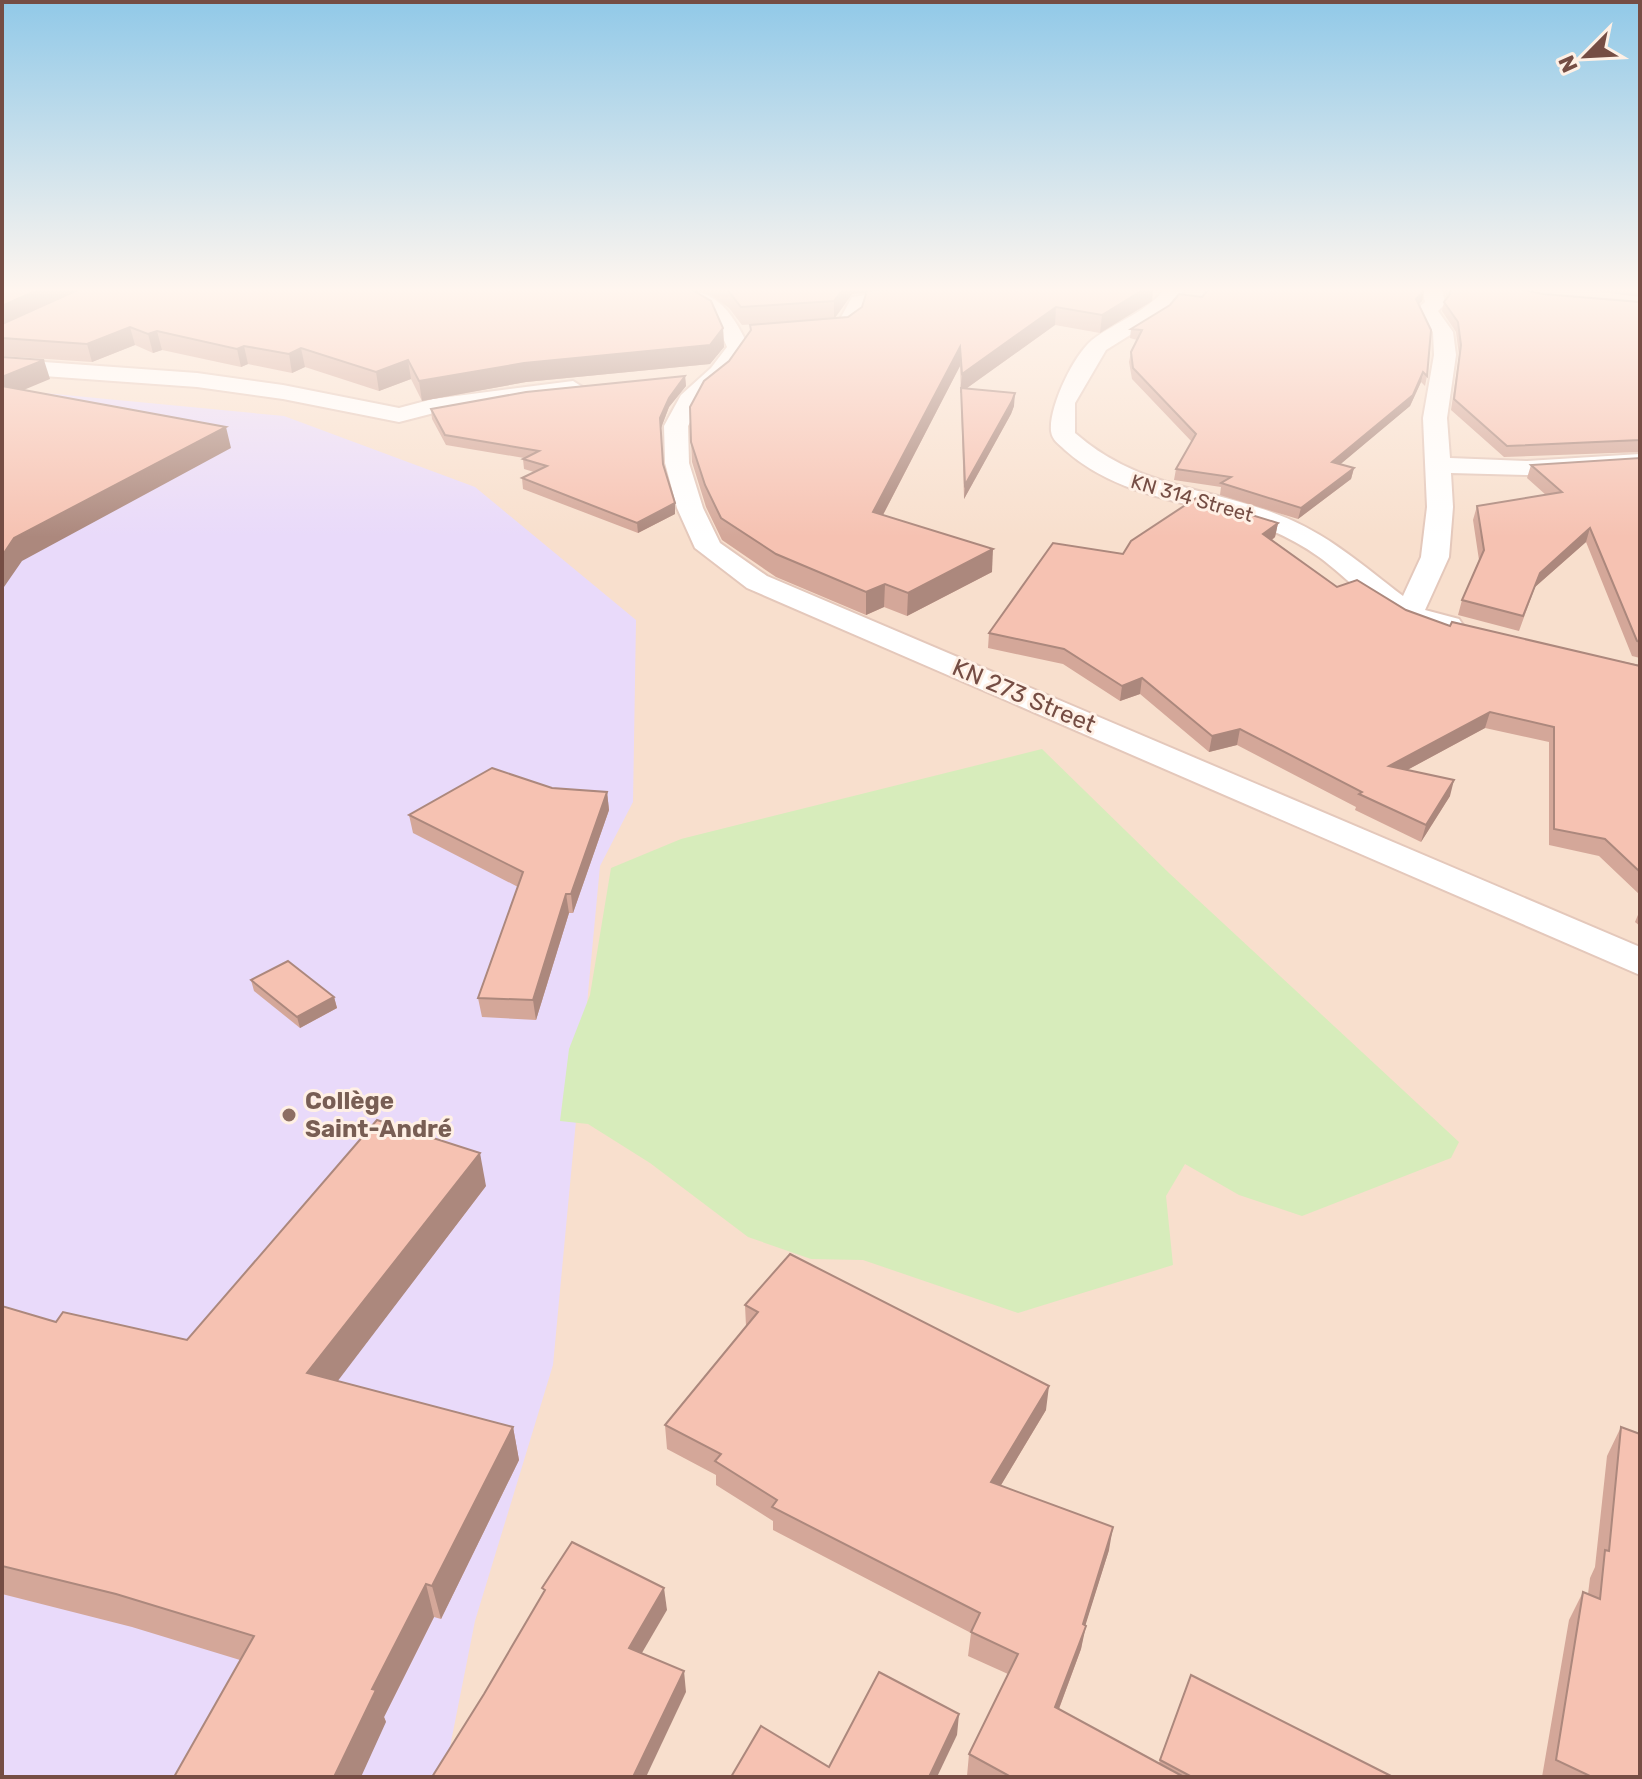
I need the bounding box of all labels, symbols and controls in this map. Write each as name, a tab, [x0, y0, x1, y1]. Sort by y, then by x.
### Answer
north arrow	[1546, 16, 1626, 96]
text: N	[1553, 51, 1584, 77]
street label: KN 314 Street	[1128, 469, 1256, 527]
street label: KN 273 Street	[948, 653, 1100, 739]
place label: Collège Saint-André	[305, 1087, 452, 1143]
marker: Collège Saint-André	[280, 1106, 298, 1124]

